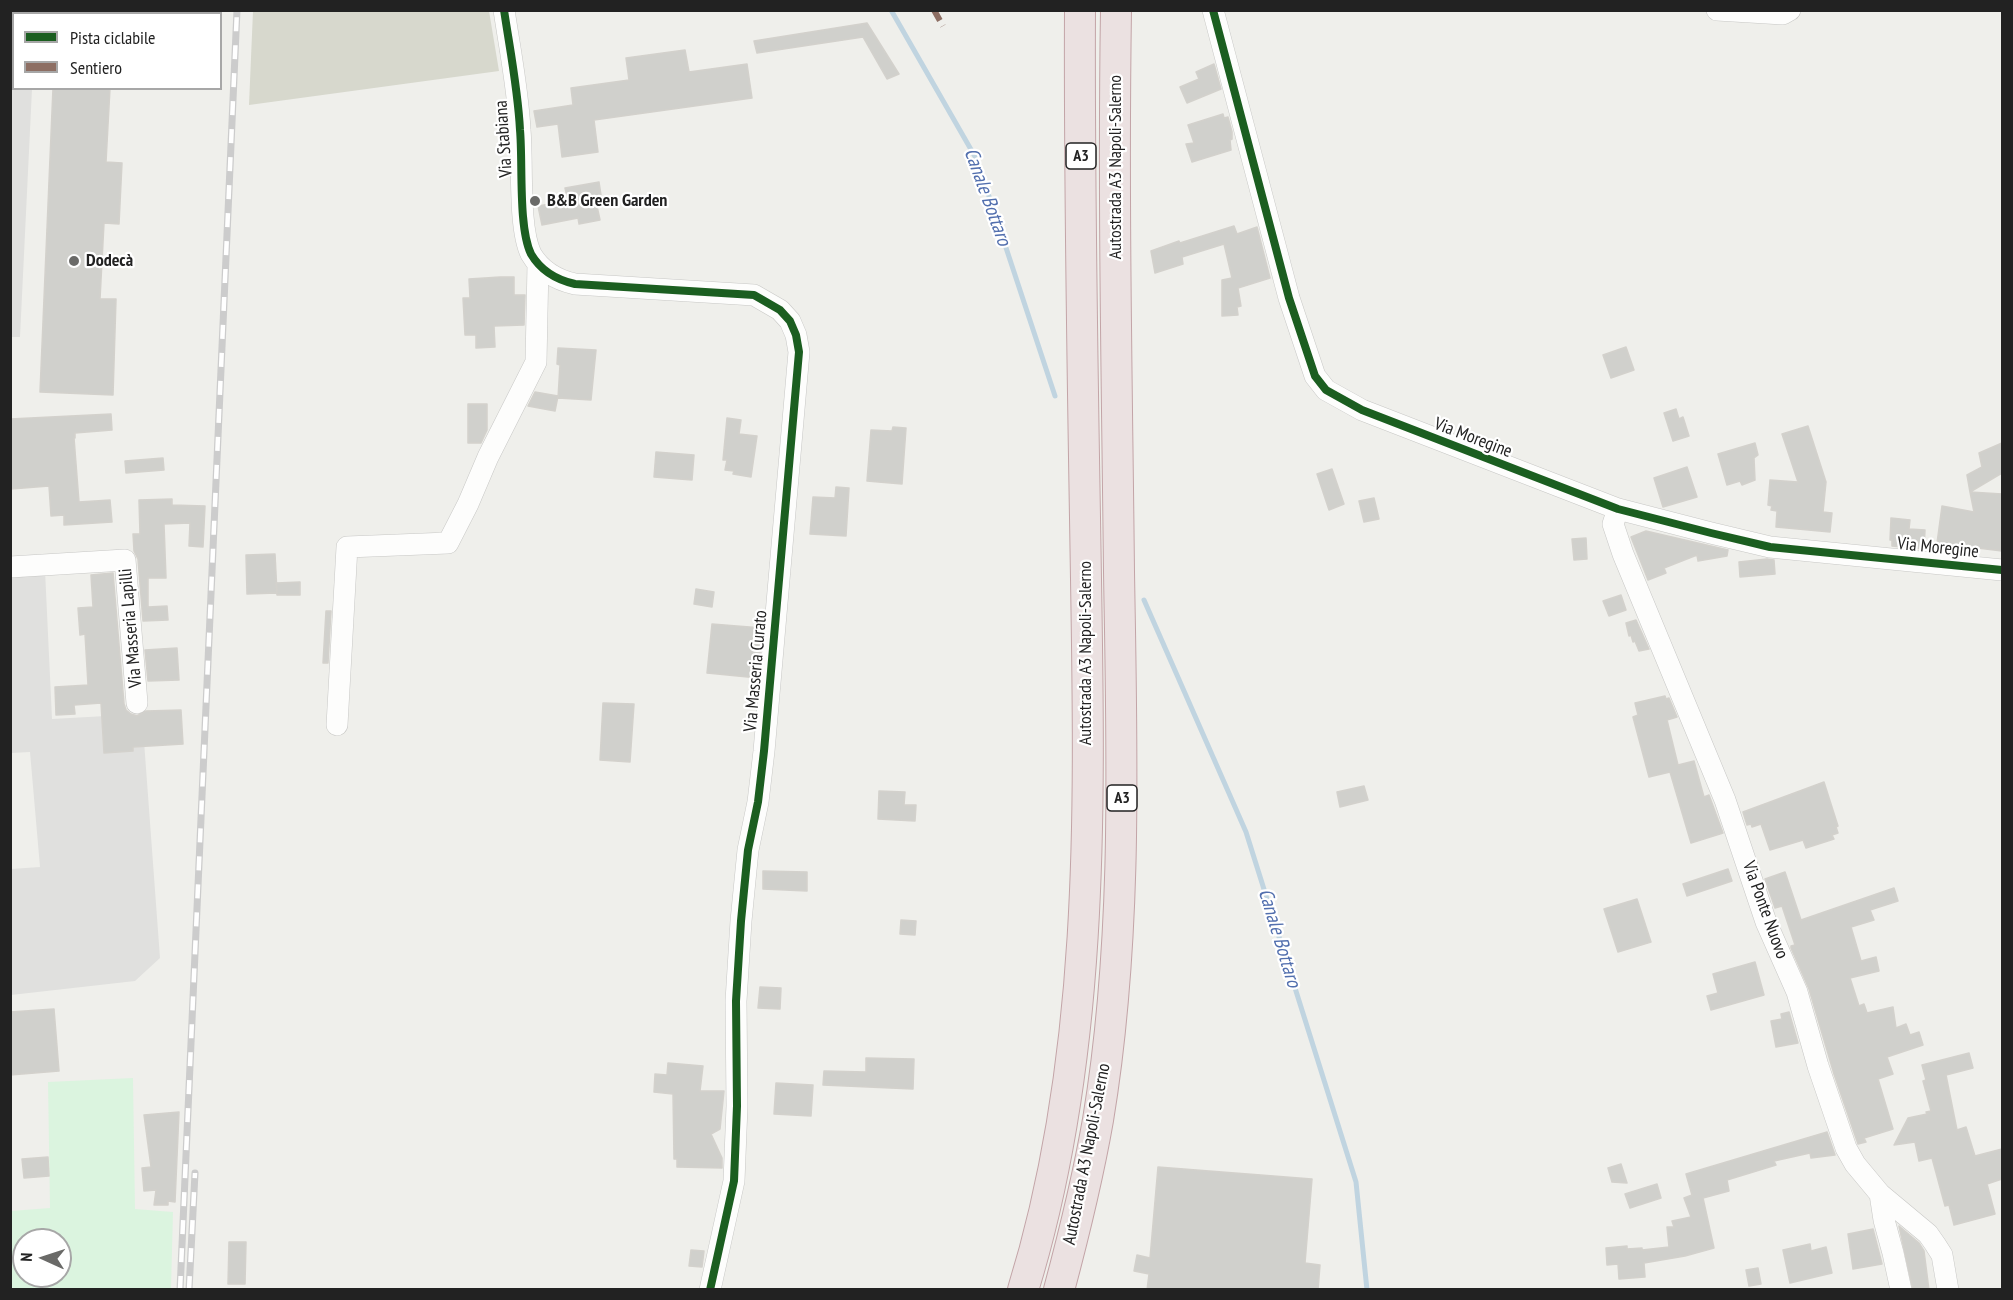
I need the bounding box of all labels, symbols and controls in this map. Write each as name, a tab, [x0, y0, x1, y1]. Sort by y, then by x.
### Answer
legend	[12, 12, 222, 90]
text: Pista ciclabile	[70, 26, 156, 49]
text: Sentiero	[70, 56, 122, 79]
street label: Autostrada A3 Napoli-Salerno	[1105, 75, 1127, 259]
street label: Via Stabiana	[491, 100, 517, 178]
road number: A3	[1066, 143, 1096, 169]
water label: Canale Bottaro	[958, 145, 1016, 249]
place label: B&B Green Garden	[547, 190, 667, 212]
marker: B&B Green Garden	[528, 194, 542, 208]
place label: Dodecà	[86, 250, 133, 272]
marker: Dodecà	[67, 254, 81, 268]
street label: Via Moregine	[1431, 413, 1515, 463]
street label: Via Moregine	[1896, 533, 1980, 563]
street label: Autostrada A3 Napoli-Salerno	[1075, 561, 1097, 745]
street label: Via Masseria Lapilli	[115, 567, 147, 689]
street label: Via Masseria Curato	[740, 609, 772, 733]
road number: A3	[1107, 785, 1137, 811]
street label: Via Ponte Nuovo	[1737, 858, 1793, 962]
water label: Canale Bottaro	[1253, 886, 1305, 990]
street label: Autostrada A3 Napoli-Salerno	[1059, 1061, 1115, 1247]
north arrow	[12, 1228, 72, 1288]
text: N	[16, 1252, 36, 1262]

